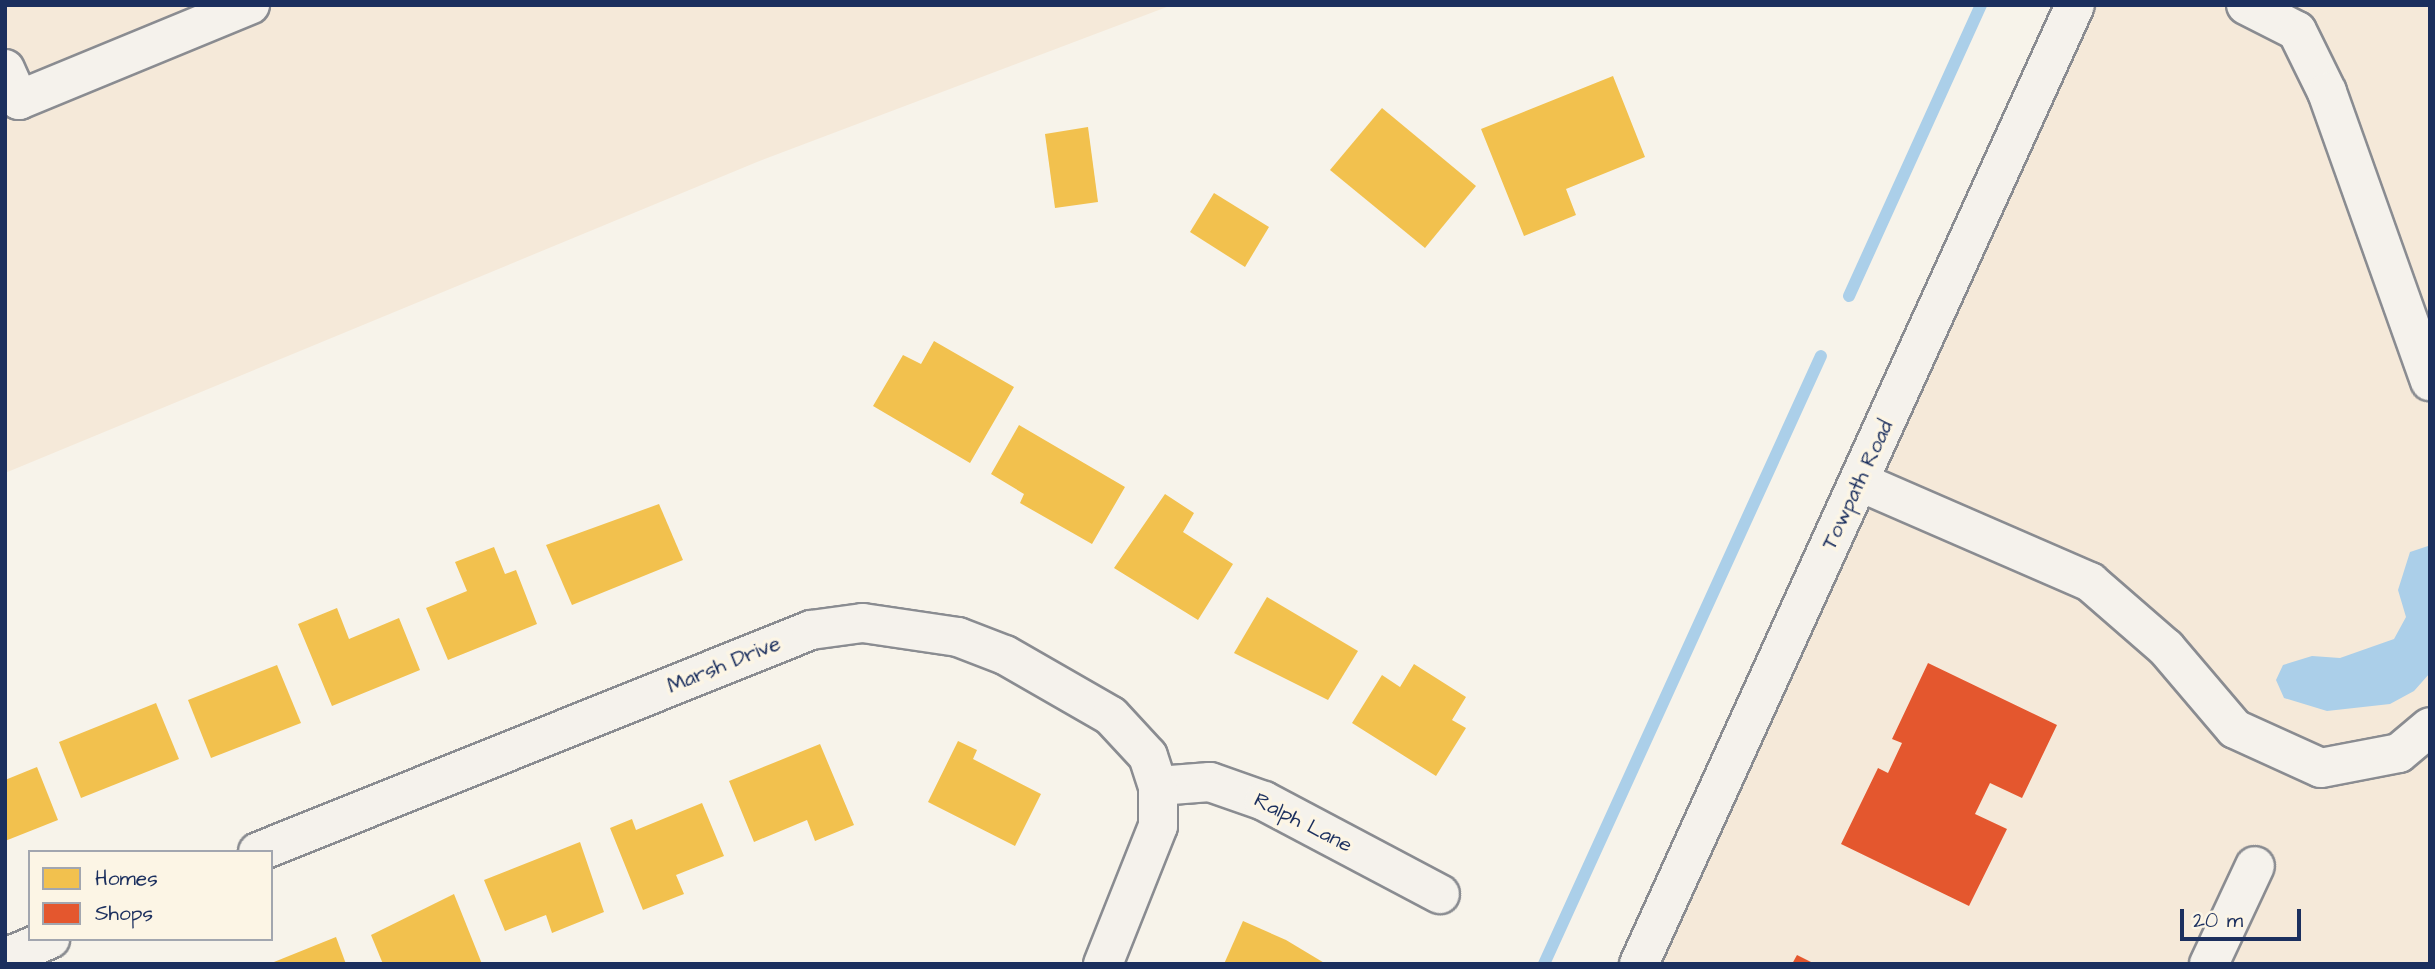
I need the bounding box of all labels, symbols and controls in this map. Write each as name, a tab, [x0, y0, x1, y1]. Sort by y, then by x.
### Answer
street label: Towpath Road	[1817, 416, 1899, 554]
street label: Marsh Drive	[664, 631, 784, 699]
street label: Ralph Lane	[1250, 788, 1356, 858]
legend	[28, 850, 273, 941]
text: Homes	[95, 864, 158, 893]
scale bar	[2183, 895, 2304, 939]
text: Shops	[95, 899, 153, 928]
text: 20 m	[2193, 906, 2243, 935]

